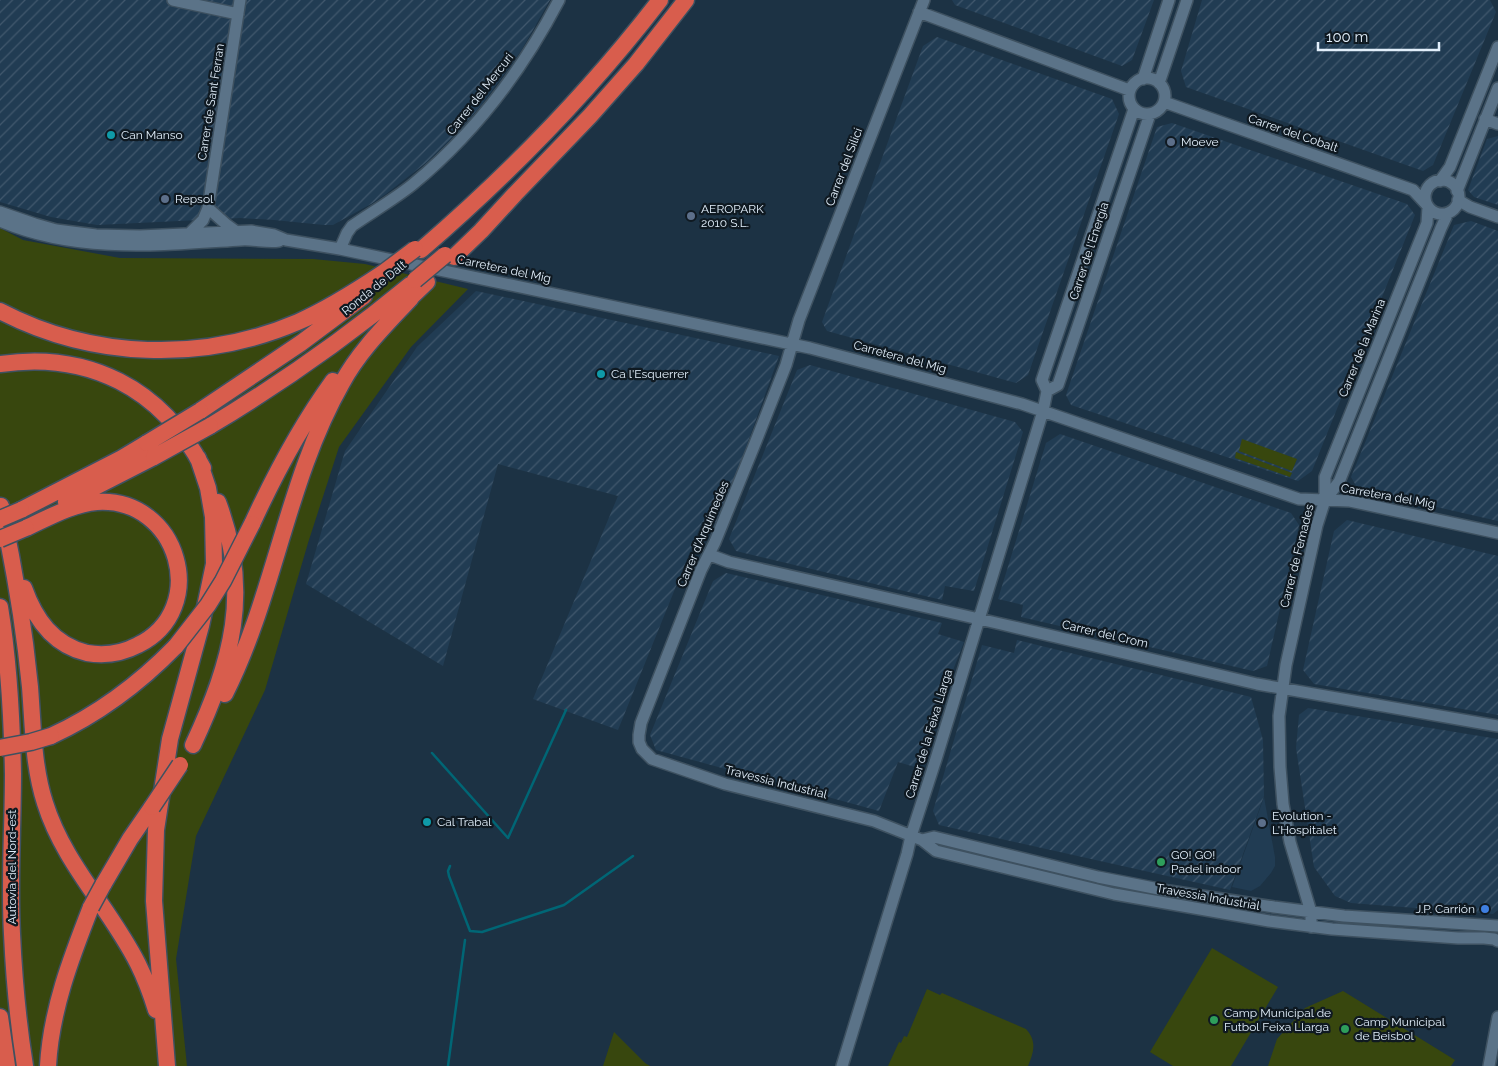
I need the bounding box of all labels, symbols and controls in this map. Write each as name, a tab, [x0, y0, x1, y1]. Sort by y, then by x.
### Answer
scale bar	[1318, 20, 1439, 52]
text: 100 m	[1326, 28, 1368, 46]
street label: Carrer de Sant Ferran	[195, 43, 227, 161]
street label: Carrer del Mercuri	[444, 50, 516, 138]
street label: Carrer del Cobalt	[1246, 111, 1340, 155]
street label: Carrer del Silici	[823, 126, 865, 208]
place label: Can Manso	[121, 128, 183, 142]
marker: Can Manso	[105, 129, 117, 141]
place label: Moeve	[1181, 135, 1219, 149]
marker: Moeve	[1165, 136, 1177, 148]
place label: Repsol	[175, 192, 214, 206]
marker: Repsol	[159, 193, 171, 205]
street label: Carrer de l'Energia	[1067, 200, 1111, 302]
place label: AEROPARK 2010 S.L.	[701, 202, 764, 230]
marker: AEROPARK 2010 S.L.	[685, 210, 697, 222]
street label: Carretera del Mig	[456, 252, 552, 286]
street label: Ronda de Dalt	[339, 258, 409, 318]
street label: Carrer de la Marina	[1336, 297, 1388, 399]
street label: Carretera del Mig	[852, 338, 948, 376]
place label: Ca l'Esquerrer	[611, 367, 689, 381]
marker: Ca l'Esquerrer	[595, 368, 607, 380]
street label: Carrer d'Arquímedes	[674, 479, 732, 589]
street label: Carretera del Mig	[1340, 481, 1436, 511]
street label: Carrer de Femades	[1277, 503, 1317, 609]
street label: Carrer del Crom	[1061, 617, 1149, 651]
street label: Carrer de la Feixa Llarga	[903, 668, 955, 800]
street label: Travessia Industrial	[723, 763, 829, 802]
place label: Evolution - L'Hospitalet	[1272, 809, 1337, 837]
street label: Autovia del Nord-est	[5, 810, 19, 924]
place label: Cal Trabal	[437, 815, 492, 829]
marker: Cal Trabal	[421, 816, 433, 828]
marker: Evolution - L'Hospitalet	[1256, 817, 1268, 829]
place label: GO! GO! Padel indoor	[1171, 848, 1242, 876]
marker: GO! GO! Padel indoor	[1155, 856, 1167, 868]
street label: Travessia Industrial	[1155, 881, 1262, 913]
place label: J.P. Carrión	[1415, 902, 1475, 916]
marker: J.P. Carrión	[1479, 903, 1491, 915]
place label: Camp Municipal de Futbol Feixa Llarga	[1224, 1006, 1331, 1034]
marker: Camp Municipal de Futbol Feixa Llarga	[1208, 1014, 1220, 1026]
place label: Camp Municipal de Beisbol	[1355, 1015, 1446, 1043]
marker: Camp Municipal de Beisbol	[1339, 1023, 1351, 1035]

